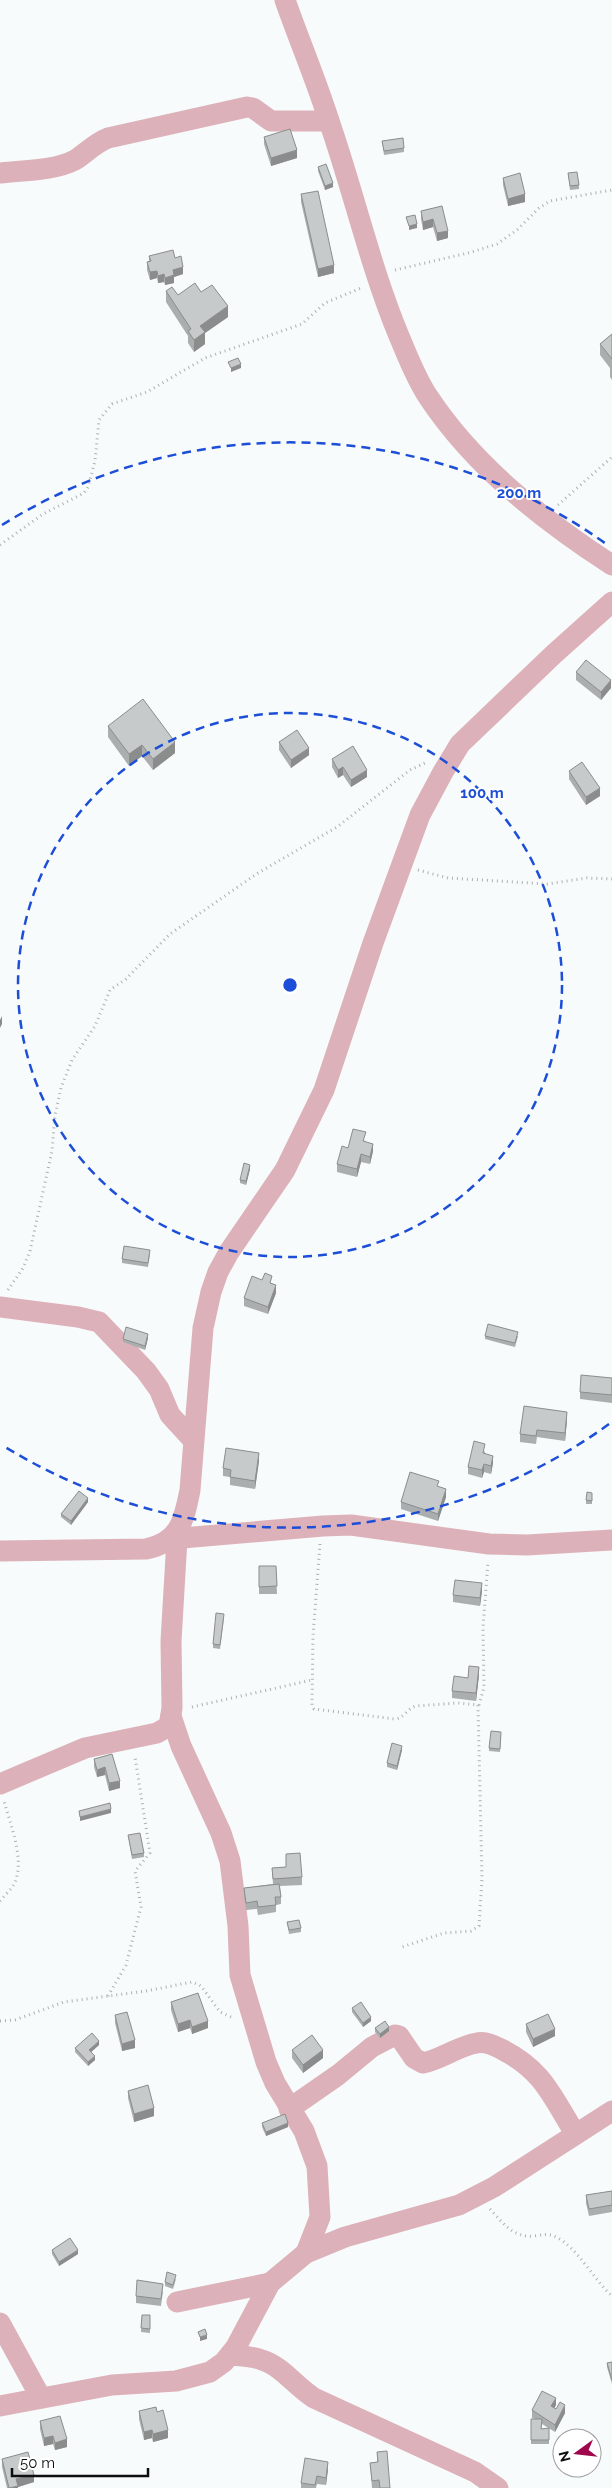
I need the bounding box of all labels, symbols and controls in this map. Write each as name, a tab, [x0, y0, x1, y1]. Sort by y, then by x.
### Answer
text: 200 m	[497, 484, 541, 502]
text: 100 m	[460, 784, 504, 802]
centre of rings	[281, 976, 299, 994]
north arrow	[552, 2428, 602, 2478]
scale bar	[12, 2446, 149, 2478]
text: N	[555, 2449, 574, 2464]
text: 50 m	[20, 2454, 55, 2472]

